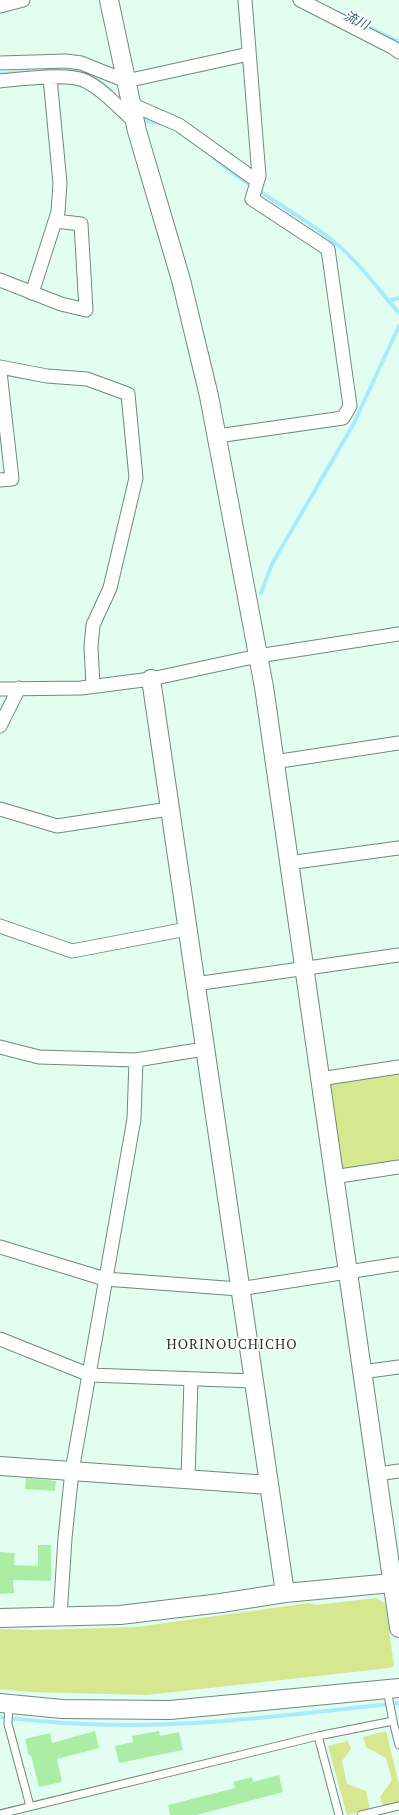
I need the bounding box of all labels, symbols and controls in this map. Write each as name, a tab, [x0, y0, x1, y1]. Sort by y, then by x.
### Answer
water label: 流川	[341, 8, 371, 34]
district label: HORINOUCHICHO	[166, 1337, 298, 1353]

